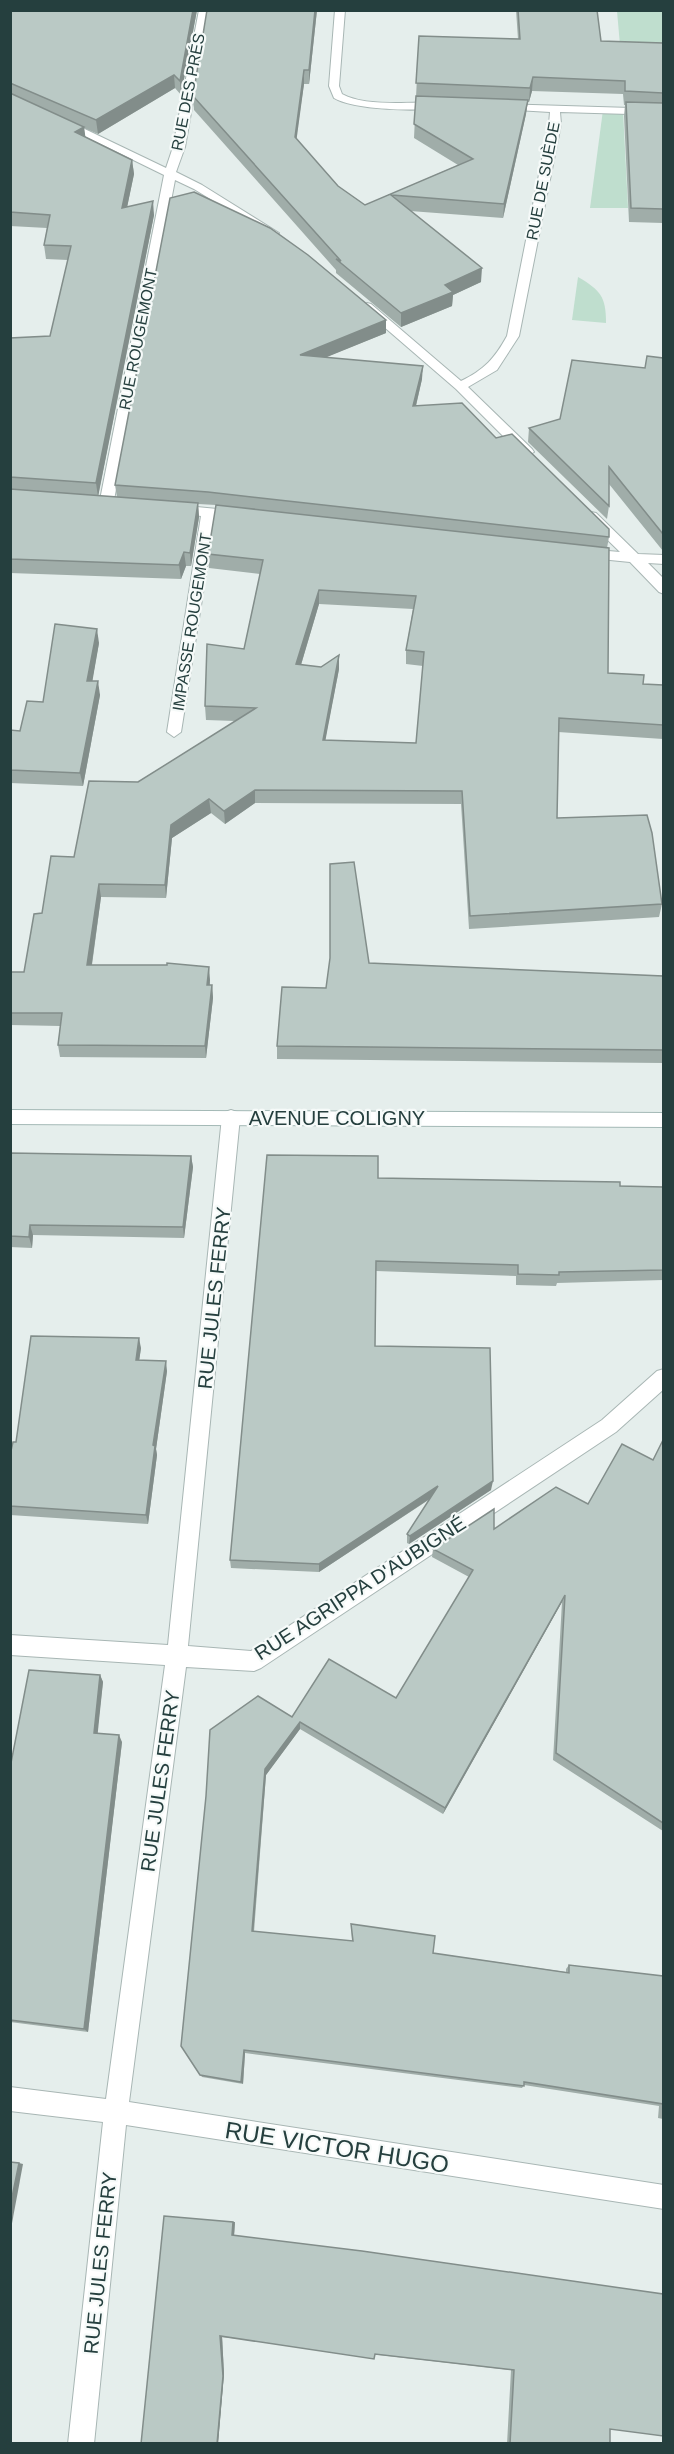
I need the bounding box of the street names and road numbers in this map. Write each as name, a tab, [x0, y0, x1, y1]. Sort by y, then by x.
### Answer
street label: RUE DES PRÉS	[167, 32, 208, 152]
street label: RUE DE SUÈDE	[522, 120, 563, 242]
street label: RUE ROUGEMONT	[116, 266, 160, 411]
street label: IMPASSE ROUGEMONT	[170, 531, 215, 712]
street label: AVENUE COLIGNY	[249, 1107, 425, 1129]
street label: RUE JULES FERRY	[193, 1206, 235, 1390]
street label: RUE AGRIPPA D'AUBIGNÉ	[250, 1512, 470, 1664]
street label: RUE JULES FERRY	[136, 1689, 184, 1873]
street label: RUE VICTOR HUGO	[223, 2116, 451, 2178]
street label: RUE JULES FERRY	[79, 2171, 121, 2355]

